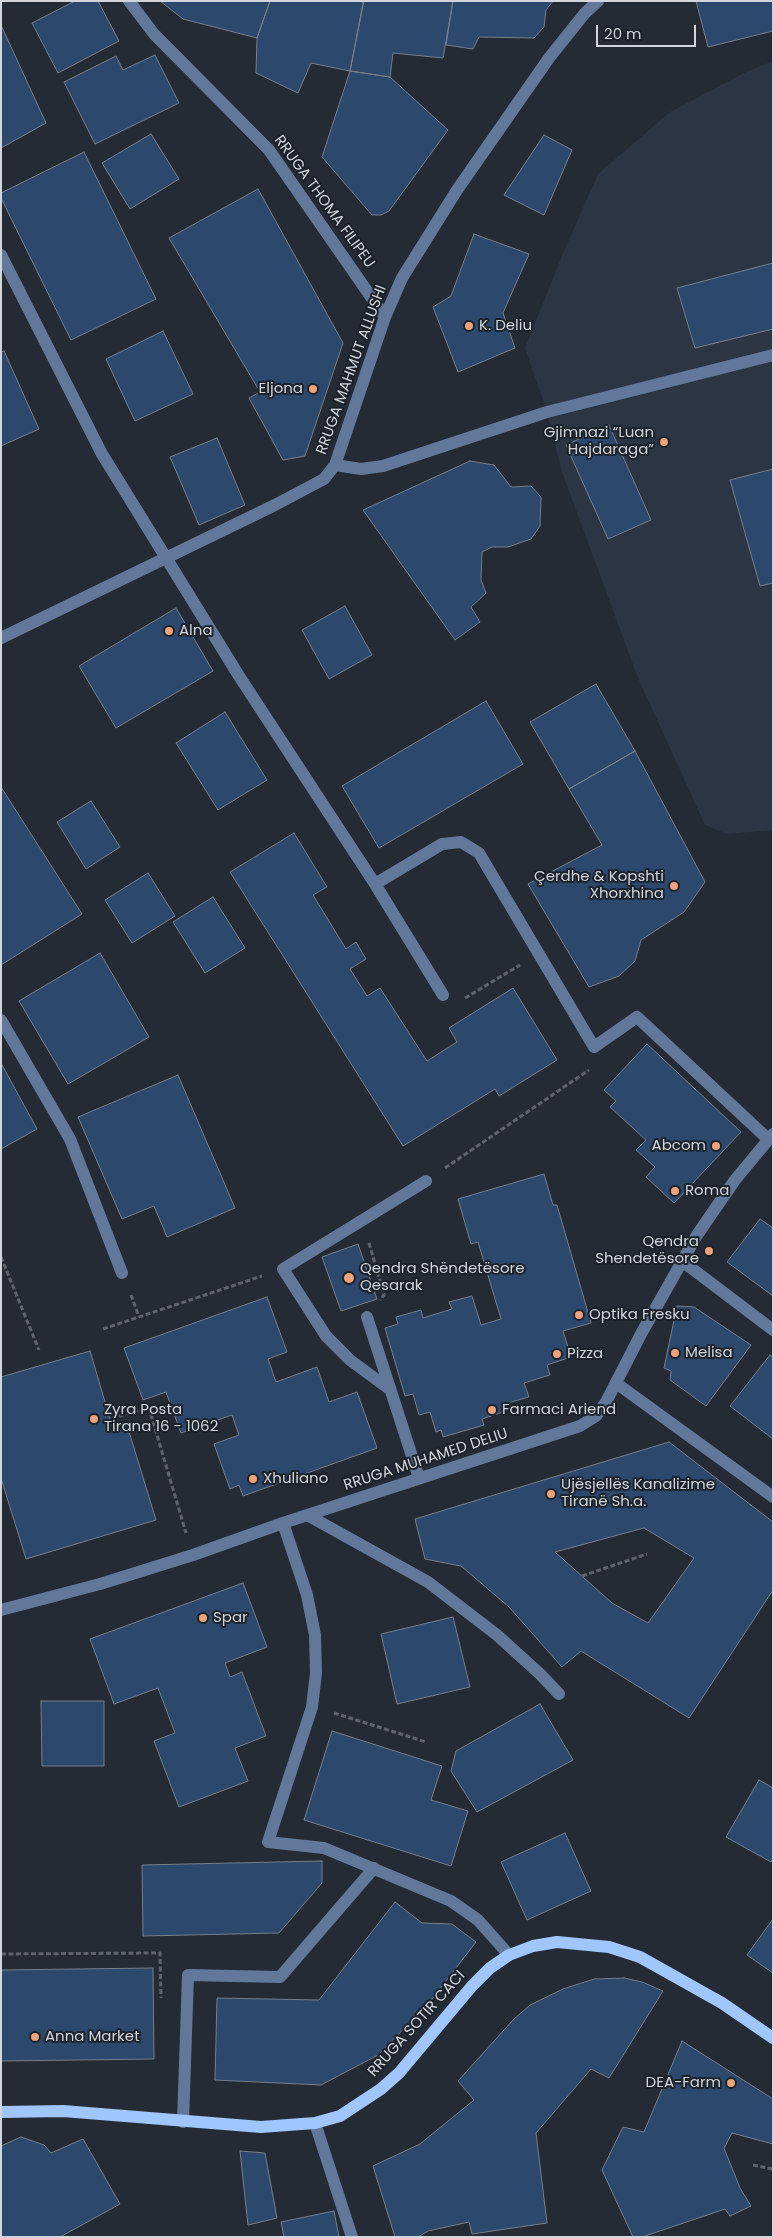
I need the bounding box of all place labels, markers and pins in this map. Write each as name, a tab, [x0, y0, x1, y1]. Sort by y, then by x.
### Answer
place label: K. Deliu	[479, 317, 532, 335]
marker: K. Deliu	[463, 320, 475, 332]
place label: Eljona	[259, 380, 303, 398]
marker: Eljona	[307, 383, 319, 395]
place label: Gjimnazi “Luan Hajdaraga”	[544, 424, 654, 459]
marker: Gjimnazi “Luan Hajdaraga”	[658, 436, 670, 448]
place label: Alna	[179, 622, 213, 640]
marker: Alna	[163, 625, 175, 637]
place label: Çerdhe & Kopshti Xhorxhina	[534, 868, 664, 903]
marker: Çerdhe & Kopshti Xhorxhina	[668, 880, 680, 892]
place label: Abcom	[652, 1137, 706, 1155]
marker: Abcom	[710, 1140, 722, 1152]
place label: Roma	[685, 1182, 729, 1200]
marker: Roma	[669, 1185, 681, 1197]
place label: Qendra Shendetësore	[595, 1233, 699, 1268]
marker: Qendra Shendetësore	[703, 1245, 715, 1257]
place label: Qendra Shëndetësore Qesarak	[360, 1260, 524, 1295]
marker: Qendra Shëndetësore Qesarak	[342, 1271, 356, 1285]
place label: Optika Fresku	[589, 1306, 690, 1324]
marker: Optika Fresku	[573, 1309, 585, 1321]
place label: Melisa	[685, 1344, 733, 1362]
place label: Pizza	[567, 1345, 603, 1363]
marker: Melisa	[669, 1347, 681, 1359]
marker: Pizza	[551, 1348, 563, 1360]
place label: Zyra Posta Tirana 16 - 1062	[104, 1401, 218, 1436]
place label: Farmaci Ariend	[502, 1401, 616, 1419]
marker: Farmaci Ariend	[486, 1404, 498, 1416]
marker: Zyra Posta Tirana 16 - 1062	[88, 1413, 100, 1425]
place label: Xhuliano	[263, 1470, 328, 1488]
marker: Xhuliano	[247, 1473, 259, 1485]
place label: Ujësjellës Kanalizime Tiranë Sh.a.	[561, 1476, 715, 1511]
marker: Ujësjellës Kanalizime Tiranë Sh.a.	[545, 1488, 557, 1500]
place label: Spar	[213, 1609, 248, 1627]
marker: Spar	[197, 1612, 209, 1624]
place label: Anna Market	[45, 2028, 140, 2046]
marker: Anna Market	[29, 2031, 41, 2043]
place label: DEA-Farm	[646, 2074, 721, 2092]
marker: DEA-Farm	[725, 2077, 737, 2089]

